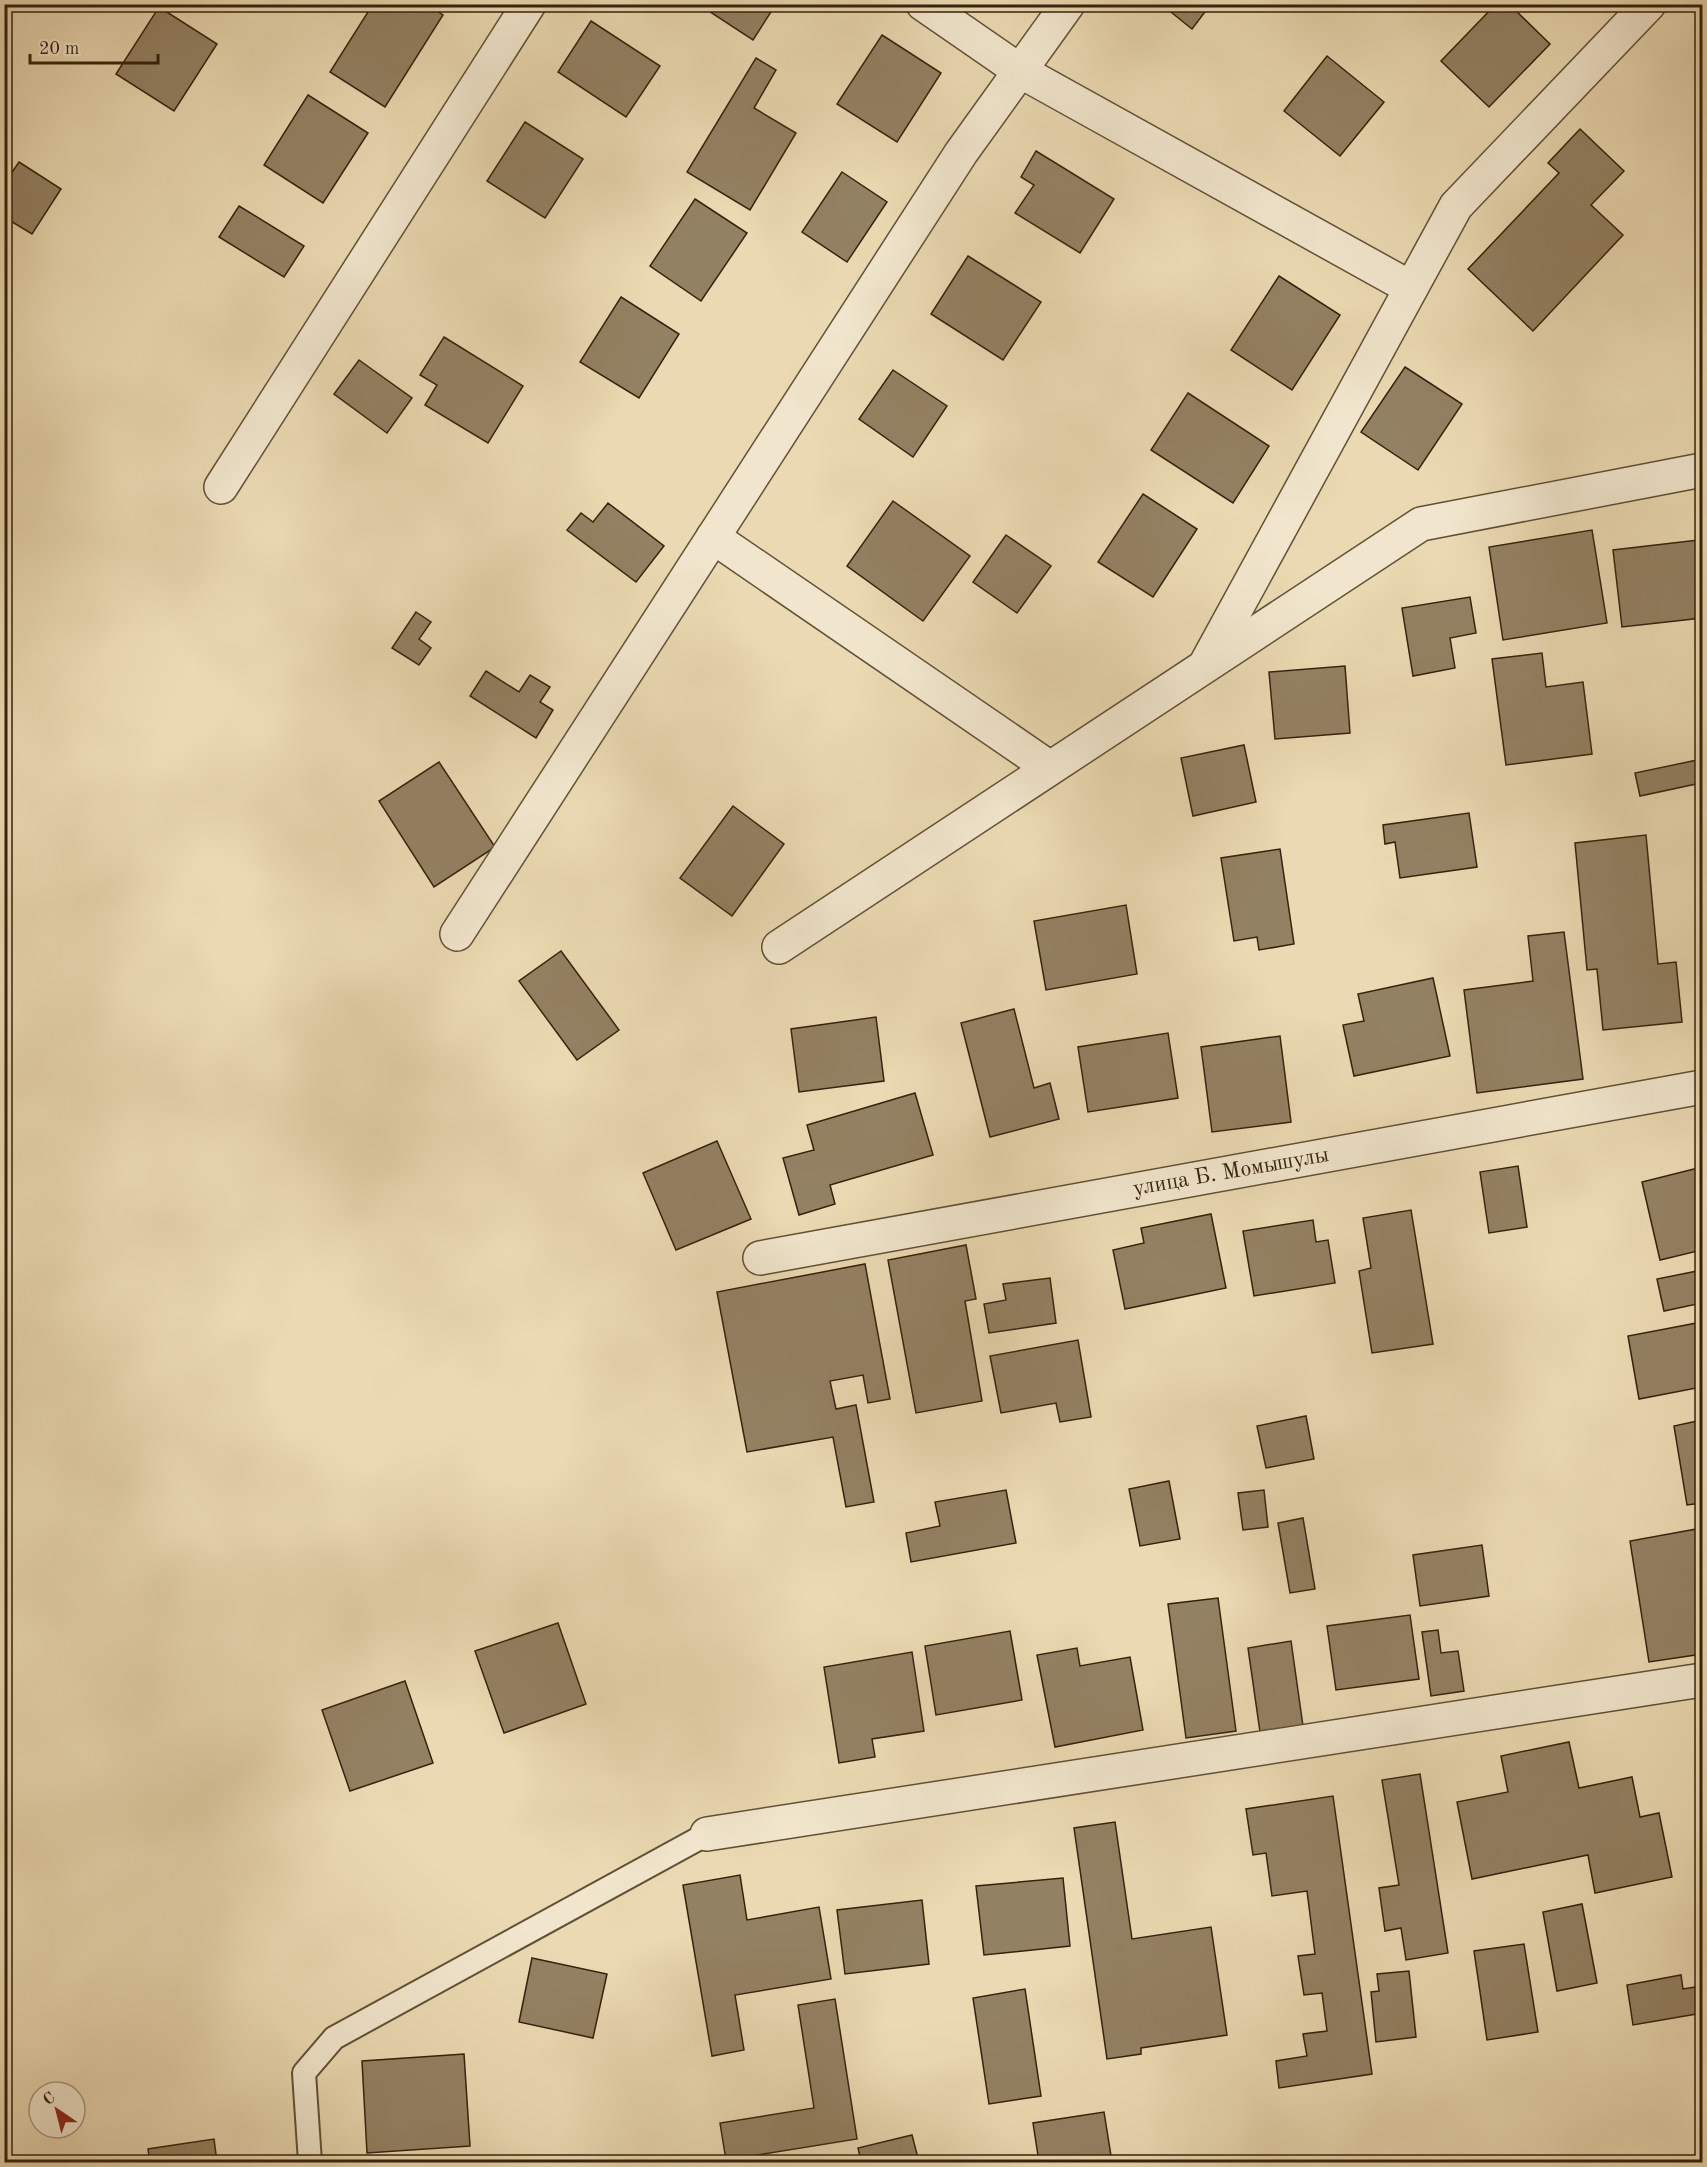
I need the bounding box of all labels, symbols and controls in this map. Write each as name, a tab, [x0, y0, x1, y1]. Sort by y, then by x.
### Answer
scale bar	[30, 27, 158, 65]
text: 20 m	[39, 40, 79, 58]
street label: улица Б. Момышулы	[1131, 1144, 1331, 1200]
north arrow	[27, 2080, 87, 2140]
text: С	[41, 2090, 58, 2109]

